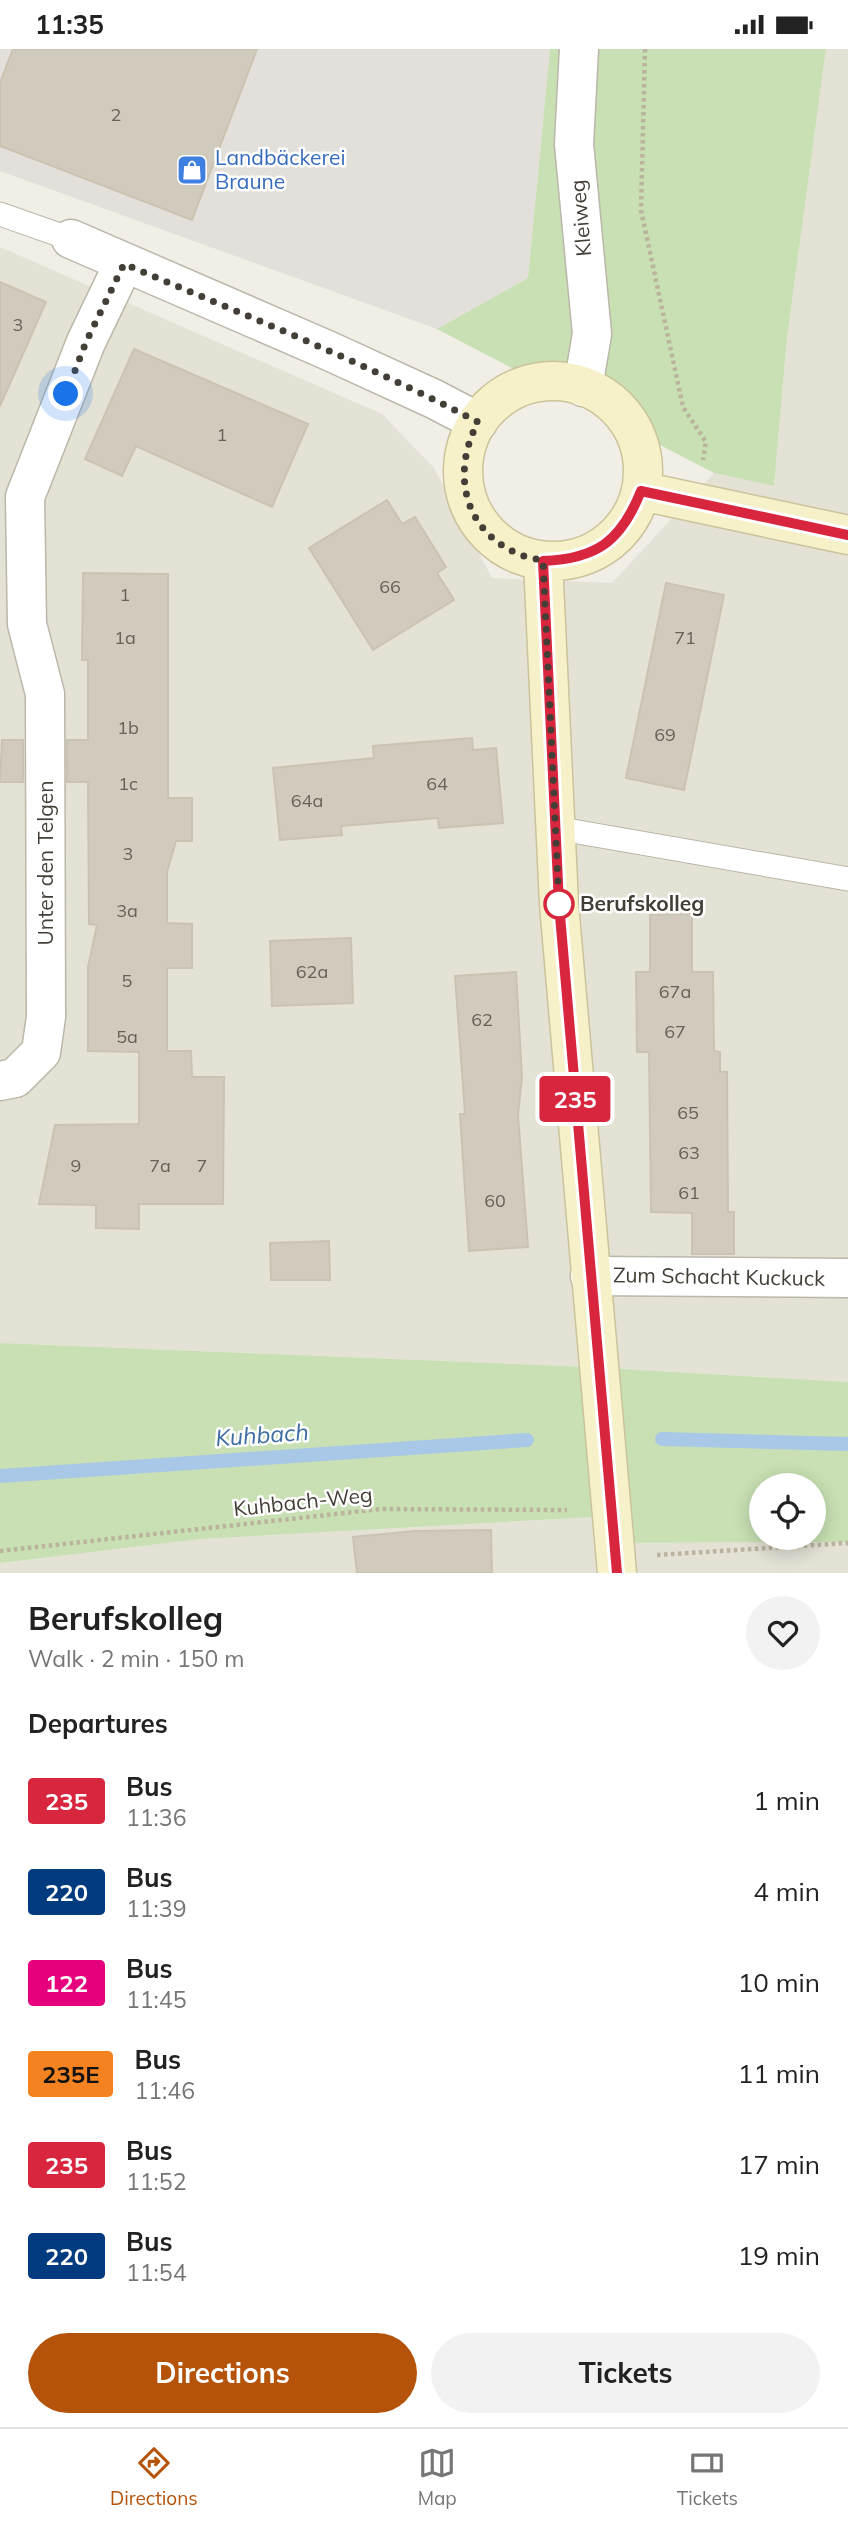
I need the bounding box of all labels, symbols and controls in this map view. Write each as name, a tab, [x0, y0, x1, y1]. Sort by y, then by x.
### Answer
text: 11:35	[35, 8, 104, 41]
house number: 2	[111, 103, 121, 126]
place label: Landbäckerei Braune	[215, 144, 345, 194]
shop icon: Landbäckerei Braune	[175, 153, 209, 187]
street label: Kleiweg	[564, 179, 596, 258]
house number: 3	[13, 313, 23, 336]
your location	[48, 376, 83, 411]
house number: 1	[217, 423, 227, 446]
house number: 66	[379, 575, 401, 598]
house number: 1	[120, 583, 130, 606]
house number: 1a	[114, 626, 136, 649]
house number: 71	[674, 626, 696, 649]
house number: 1b	[117, 716, 139, 739]
house number: 69	[654, 723, 676, 746]
house number: 1c	[118, 772, 138, 795]
house number: 64	[426, 772, 448, 795]
street label: Unter den Telgen	[32, 780, 58, 946]
house number: 64a	[291, 789, 323, 812]
house number: 3	[123, 842, 133, 865]
marker: Berufskolleg	[544, 889, 574, 919]
place label: Berufskolleg	[580, 890, 704, 916]
house number: 3a	[116, 899, 138, 922]
house number: 62a	[296, 960, 328, 983]
house number: 5	[122, 969, 133, 992]
house number: 67a	[659, 980, 691, 1003]
house number: 62	[471, 1008, 493, 1031]
house number: 67	[664, 1020, 686, 1043]
house number: 5a	[116, 1025, 138, 1048]
line badge: 235	[535, 1076, 615, 1122]
text: 235	[553, 1084, 597, 1114]
house number: 65	[677, 1101, 699, 1124]
house number: 63	[678, 1141, 700, 1164]
house number: 9	[71, 1154, 81, 1177]
house number: 7a	[149, 1154, 171, 1177]
house number: 7	[197, 1154, 207, 1177]
house number: 61	[678, 1181, 700, 1204]
house number: 60	[484, 1189, 506, 1212]
street label: Zum Schacht Kuckuck	[613, 1261, 825, 1291]
water label: Kuhbach	[214, 1417, 310, 1452]
map controls	[749, 1473, 826, 1550]
button: locate	[749, 1473, 826, 1550]
street label: Kuhbach-Weg	[232, 1481, 374, 1521]
button: heart	[746, 1596, 820, 1670]
text: Berufskolleg	[28, 1597, 223, 1638]
text: Walk · 2 min · 150 m	[28, 1644, 245, 1673]
text: Departures	[28, 1707, 168, 1740]
text: Bus	[126, 1770, 172, 1803]
text: 1 min	[753, 1784, 820, 1817]
text: 235	[45, 1786, 88, 1816]
text: 11:36	[126, 1803, 186, 1832]
text: Bus	[126, 1861, 172, 1894]
text: 4 min	[753, 1875, 820, 1908]
text: 220	[45, 1877, 88, 1907]
text: 11:39	[126, 1894, 186, 1923]
text: Bus	[126, 1952, 172, 1985]
text: 10 min	[738, 1966, 820, 1999]
text: 122	[45, 1968, 88, 1998]
text: 11:45	[126, 1985, 186, 2014]
text: Bus	[134, 2043, 181, 2076]
text: 11 min	[738, 2057, 820, 2090]
text: 235E	[42, 2059, 99, 2089]
text: 11:46	[134, 2076, 195, 2105]
text: Bus	[126, 2134, 172, 2167]
text: 17 min	[738, 2148, 820, 2181]
text: 235	[45, 2150, 88, 2180]
text: 11:52	[126, 2167, 186, 2196]
text: Bus	[126, 2225, 172, 2258]
text: 19 min	[738, 2239, 820, 2272]
text: 220	[45, 2241, 88, 2271]
text: 11:54	[126, 2258, 186, 2287]
button: Directions	[28, 2333, 417, 2413]
button: Tickets	[431, 2333, 820, 2413]
tab: Directions	[110, 2444, 198, 2510]
tab: Map	[418, 2444, 457, 2510]
tab: Tickets	[677, 2444, 738, 2510]

